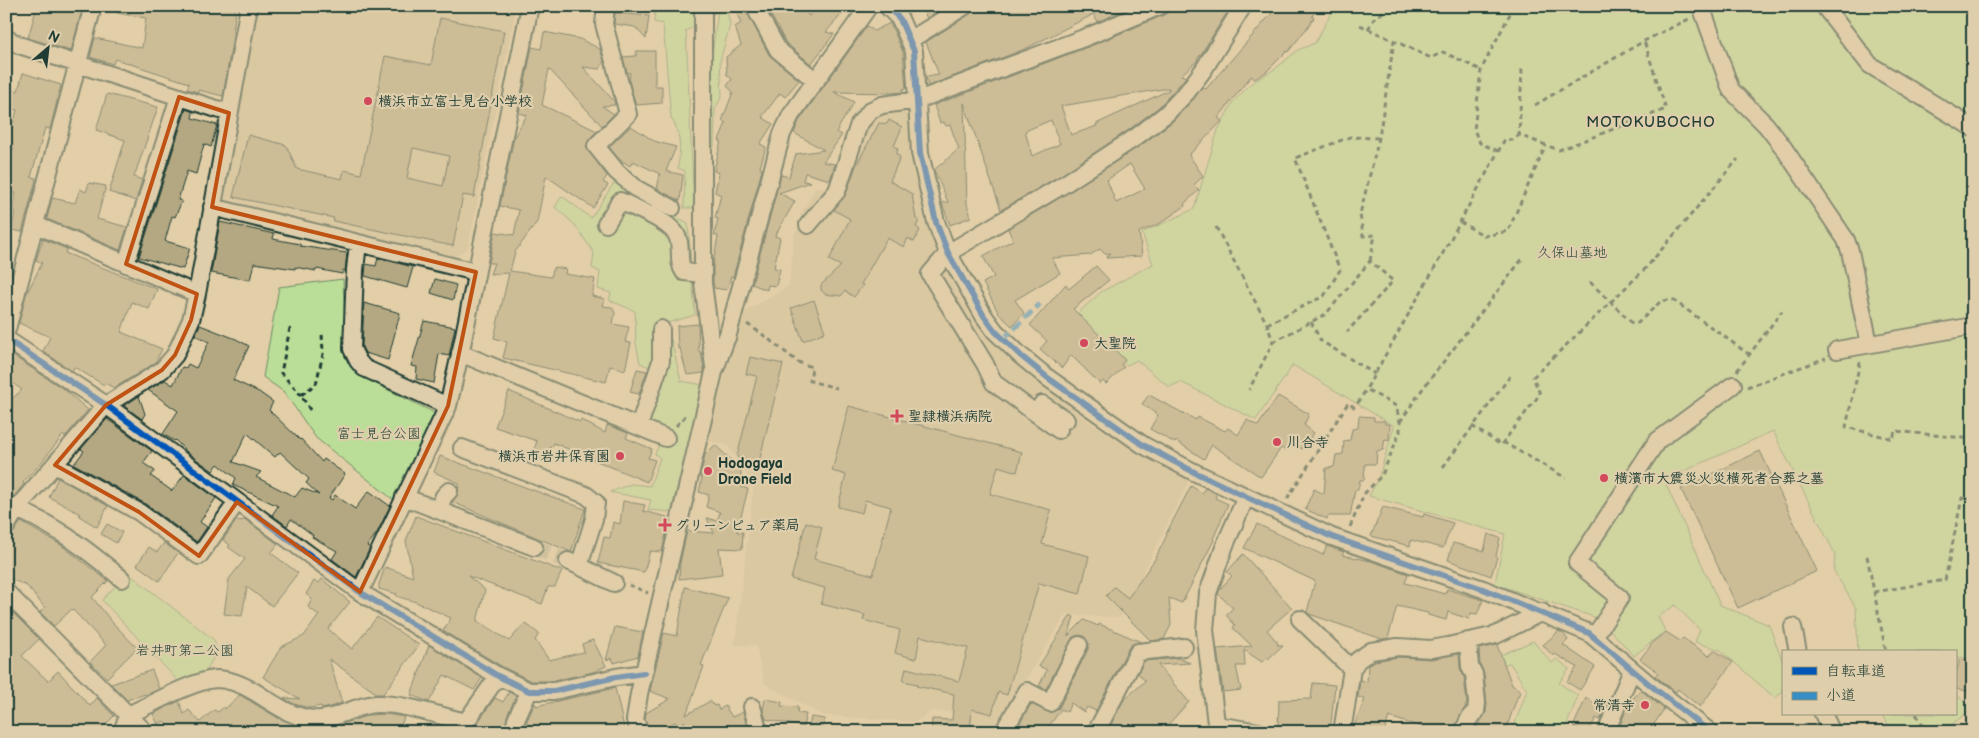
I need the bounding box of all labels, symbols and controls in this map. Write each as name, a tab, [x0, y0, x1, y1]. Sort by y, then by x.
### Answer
north arrow	[22, 22, 72, 72]
text: N	[45, 27, 63, 47]
place label: 横浜市立富士見台小学校	[378, 93, 532, 110]
marker: 横浜市立富士見台小学校	[362, 95, 374, 107]
district label: MOTOKUBOCHO	[1586, 113, 1716, 132]
park label: 久保山墓地	[1537, 244, 1607, 261]
place label: 大聖院	[1094, 335, 1136, 352]
marker: 大聖院	[1078, 337, 1090, 349]
place label: 聖隷横浜病院	[908, 408, 992, 425]
marker: 聖隷横浜病院	[890, 409, 904, 423]
park label: 富士見台公園	[337, 425, 421, 442]
place label: 川合寺	[1287, 434, 1329, 451]
marker: 川合寺	[1271, 436, 1283, 448]
place label: 横浜市岩井保育園	[498, 448, 610, 465]
marker: 横浜市岩井保育園	[614, 450, 626, 462]
place label: Hodogaya Drone Field	[718, 455, 792, 488]
marker: Hodogaya Drone Field	[702, 465, 714, 477]
place label: 横濱市大震災火災横死者合葬之墓	[1614, 470, 1824, 487]
marker: 横濱市大震災火災横死者合葬之墓	[1598, 472, 1610, 484]
place label: グリーンピュア薬局	[675, 517, 800, 534]
marker: グリーンピュア薬局	[659, 519, 671, 531]
park label: 岩井町第二公園	[136, 642, 234, 659]
legend	[1782, 650, 1956, 716]
text: 自転車道	[1826, 662, 1886, 681]
text: 小道	[1826, 686, 1856, 705]
place label: 常清寺	[1593, 697, 1635, 714]
marker: 常清寺	[1639, 699, 1651, 711]

